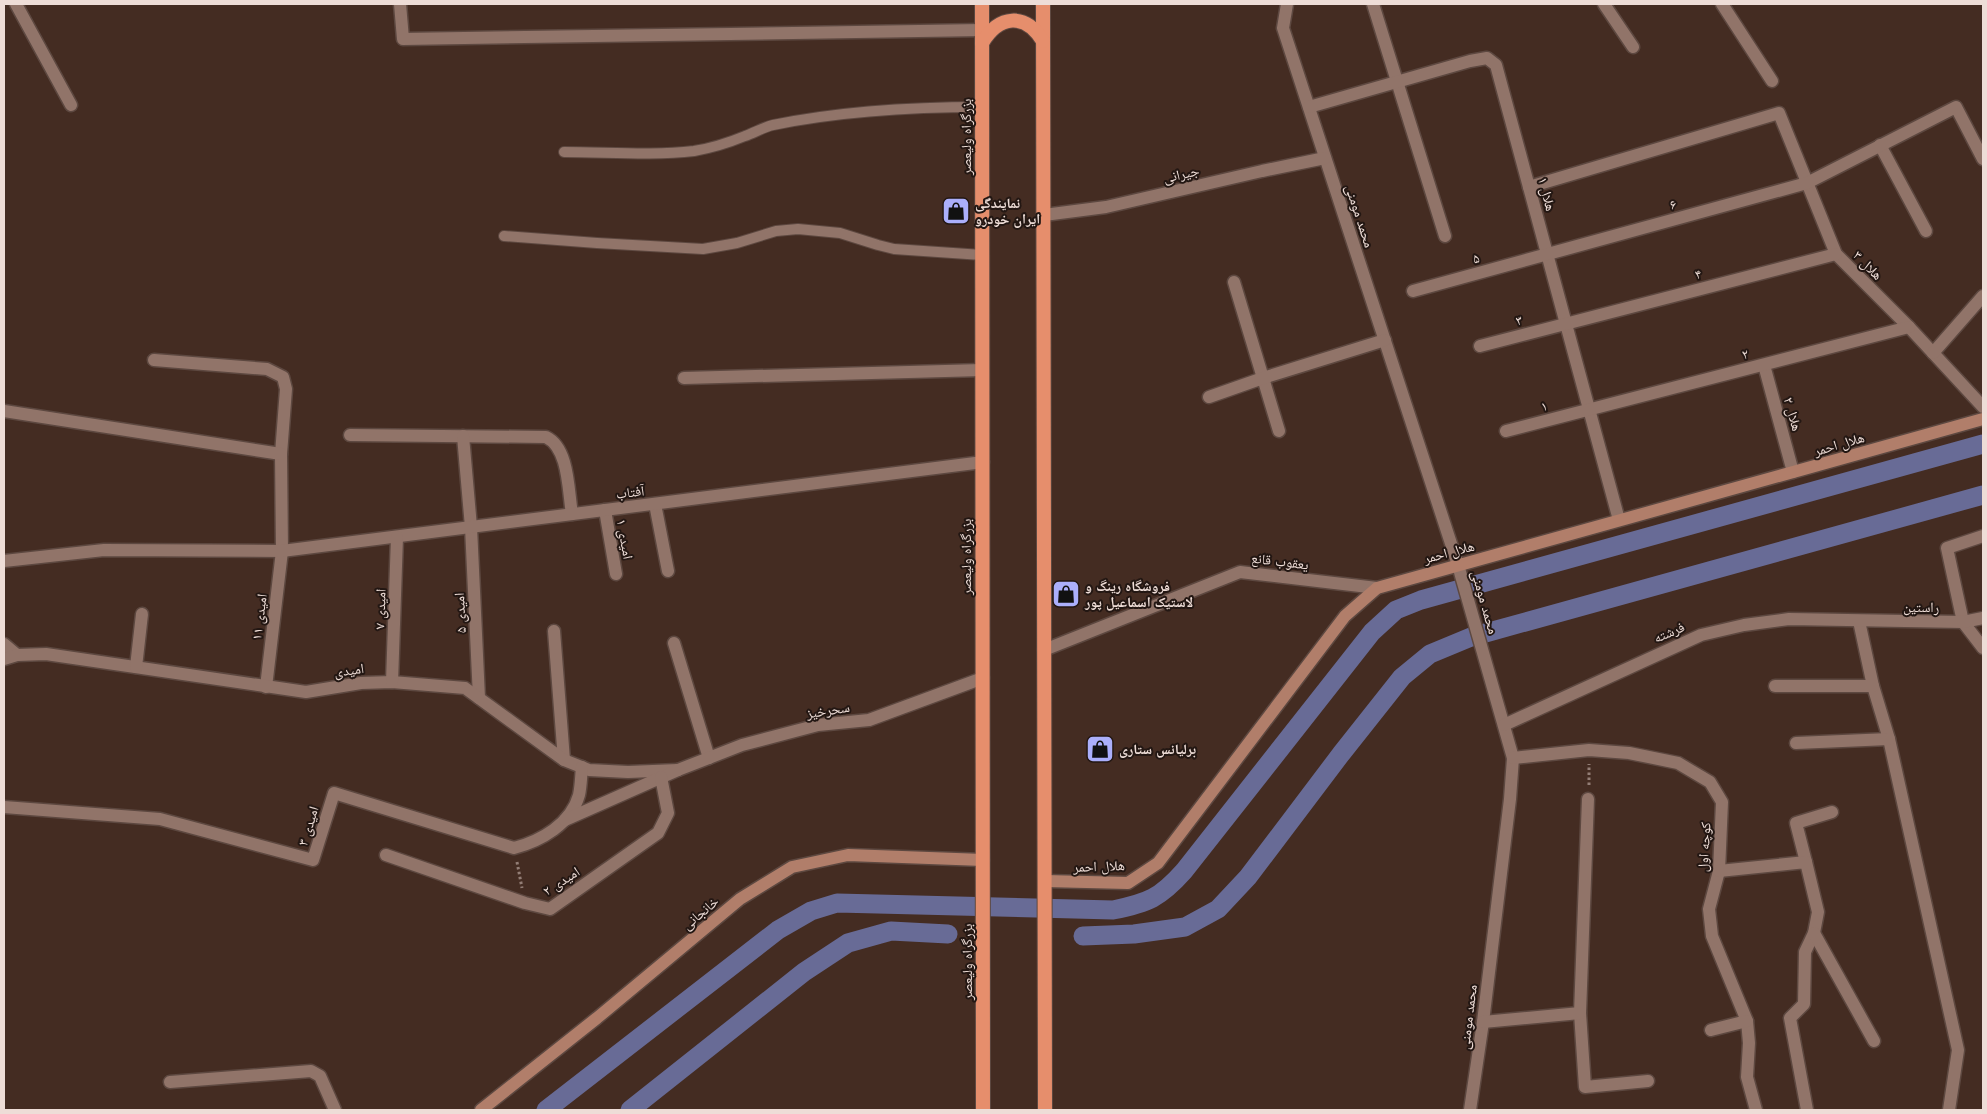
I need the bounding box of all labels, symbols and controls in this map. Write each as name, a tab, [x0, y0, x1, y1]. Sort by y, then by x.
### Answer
street label: بزرگراه ولیعصر	[956, 99, 976, 176]
street label: جیرانی	[1161, 160, 1201, 188]
street label: هلال ۱	[1533, 175, 1561, 213]
street label: محمد مومنی	[1340, 182, 1380, 250]
place label: نمایندگی ایران خودرو	[975, 193, 1040, 229]
street label: ۶	[1667, 194, 1679, 214]
shop icon: نمایندگی ایران خودرو	[941, 196, 971, 226]
street label: هلال ۳	[1849, 246, 1887, 284]
street label: ۵	[1470, 248, 1482, 268]
street label: ۴	[1693, 264, 1703, 284]
street label: ۳	[1513, 310, 1525, 330]
street label: ۲	[1740, 344, 1750, 364]
street label: هلال ۲	[1779, 395, 1807, 433]
street label: ۱	[1539, 396, 1549, 416]
street label: هلال احمر	[1810, 427, 1867, 461]
street label: آفتاب	[615, 480, 646, 504]
street label: امیدی ۱	[612, 517, 638, 561]
street label: بزرگراه ولیعصر	[956, 519, 976, 596]
street label: هلال احمر	[1420, 536, 1477, 569]
street label: یعقوب قانع	[1250, 548, 1310, 574]
street label: محمد مومنی	[1466, 568, 1504, 636]
place label: فروشگاه رینگ و لاستیک اسماعیل پور	[1084, 576, 1193, 612]
shop icon: فروشگاه رینگ و لاستیک اسماعیل پور	[1051, 579, 1081, 609]
street label: امیدی ۷	[369, 588, 391, 630]
street label: امیدی ۵	[449, 592, 471, 634]
street label: امیدی ۱۱	[246, 593, 272, 641]
street label: راستین	[1903, 597, 1939, 617]
street label: فرشته	[1650, 616, 1688, 647]
street label: امیدی	[333, 658, 365, 682]
street label: سحرخیز	[804, 697, 851, 723]
shop icon: برلیانس ستاری	[1085, 734, 1115, 764]
place label: برلیانس ستاری	[1119, 739, 1196, 759]
street label: امیدی ۳	[293, 804, 323, 848]
street label: کوچه اول	[1692, 821, 1716, 873]
street label: هلال احمر	[1072, 855, 1125, 877]
street label: امیدی ۲	[539, 862, 583, 900]
street label: خانجانی	[677, 892, 723, 934]
street label: بزرگراه ولیعصر	[957, 924, 977, 1001]
street label: محمد مومنی	[1454, 983, 1482, 1051]

